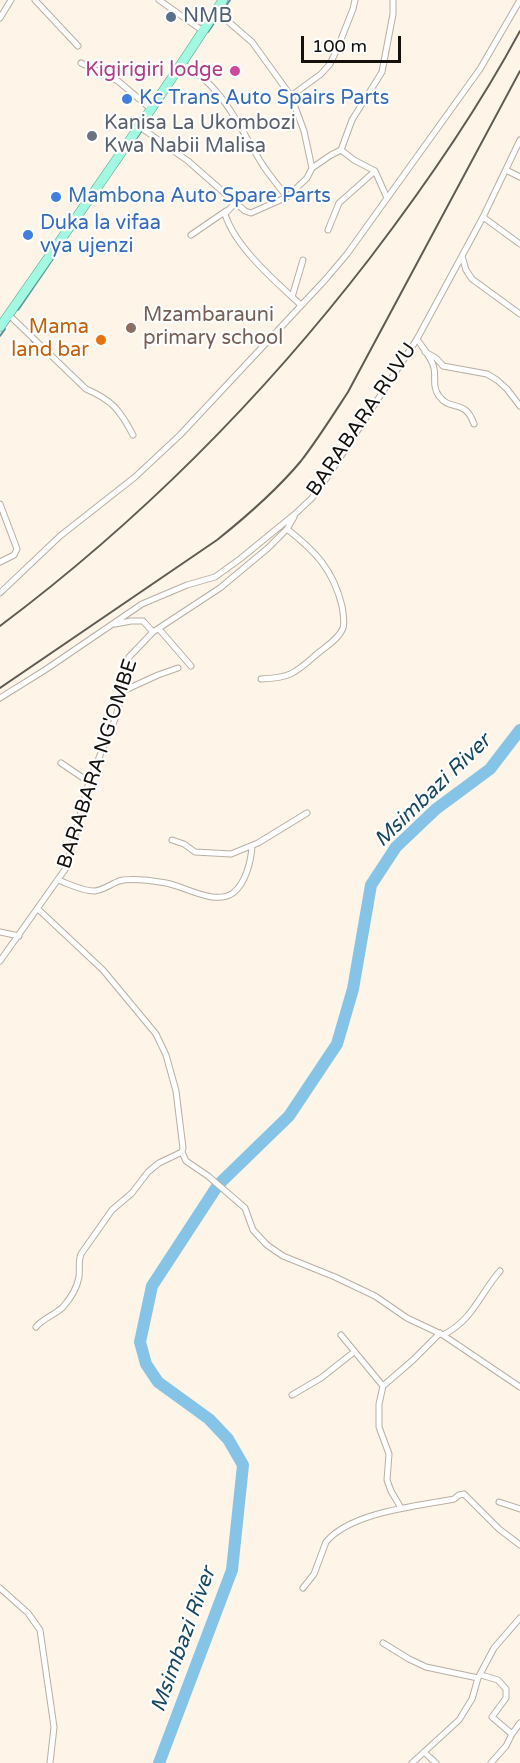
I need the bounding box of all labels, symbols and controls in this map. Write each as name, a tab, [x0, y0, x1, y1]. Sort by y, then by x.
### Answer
place label: NMB	[183, 5, 232, 29]
marker: NMB	[164, 10, 178, 24]
scale bar	[304, 24, 404, 62]
text: 100 m	[312, 35, 367, 57]
place label: Kigirigiri lodge	[85, 59, 223, 83]
marker: Kigirigiri lodge	[228, 64, 242, 78]
place label: Kc Trans Auto Spairs Parts	[139, 87, 389, 111]
marker: Kc Trans Auto Spairs Parts	[120, 92, 134, 106]
place label: Kanisa La Ukombozi Kwa Nabii Malisa	[104, 112, 296, 159]
marker: Kanisa La Ukombozi Kwa Nabii Malisa	[85, 129, 99, 143]
place label: Mambona Auto Spare Parts	[68, 185, 331, 209]
marker: Mambona Auto Spare Parts	[49, 190, 63, 204]
place label: Duka la vifaa vya ujenzi	[40, 212, 161, 259]
marker: Duka la vifaa vya ujenzi	[21, 228, 35, 242]
place label: Mzambarauni primary school	[143, 304, 283, 351]
place label: Mama land bar	[11, 316, 89, 363]
marker: Mzambarauni primary school	[124, 321, 138, 335]
marker: Mama land bar	[94, 333, 108, 347]
street label: BARABARA RUVU	[302, 339, 422, 501]
street label: BARABARA NG'OMBE	[53, 656, 143, 872]
water label: Msimbazi River	[370, 729, 496, 853]
water label: Msimbazi River	[146, 1564, 222, 1716]

